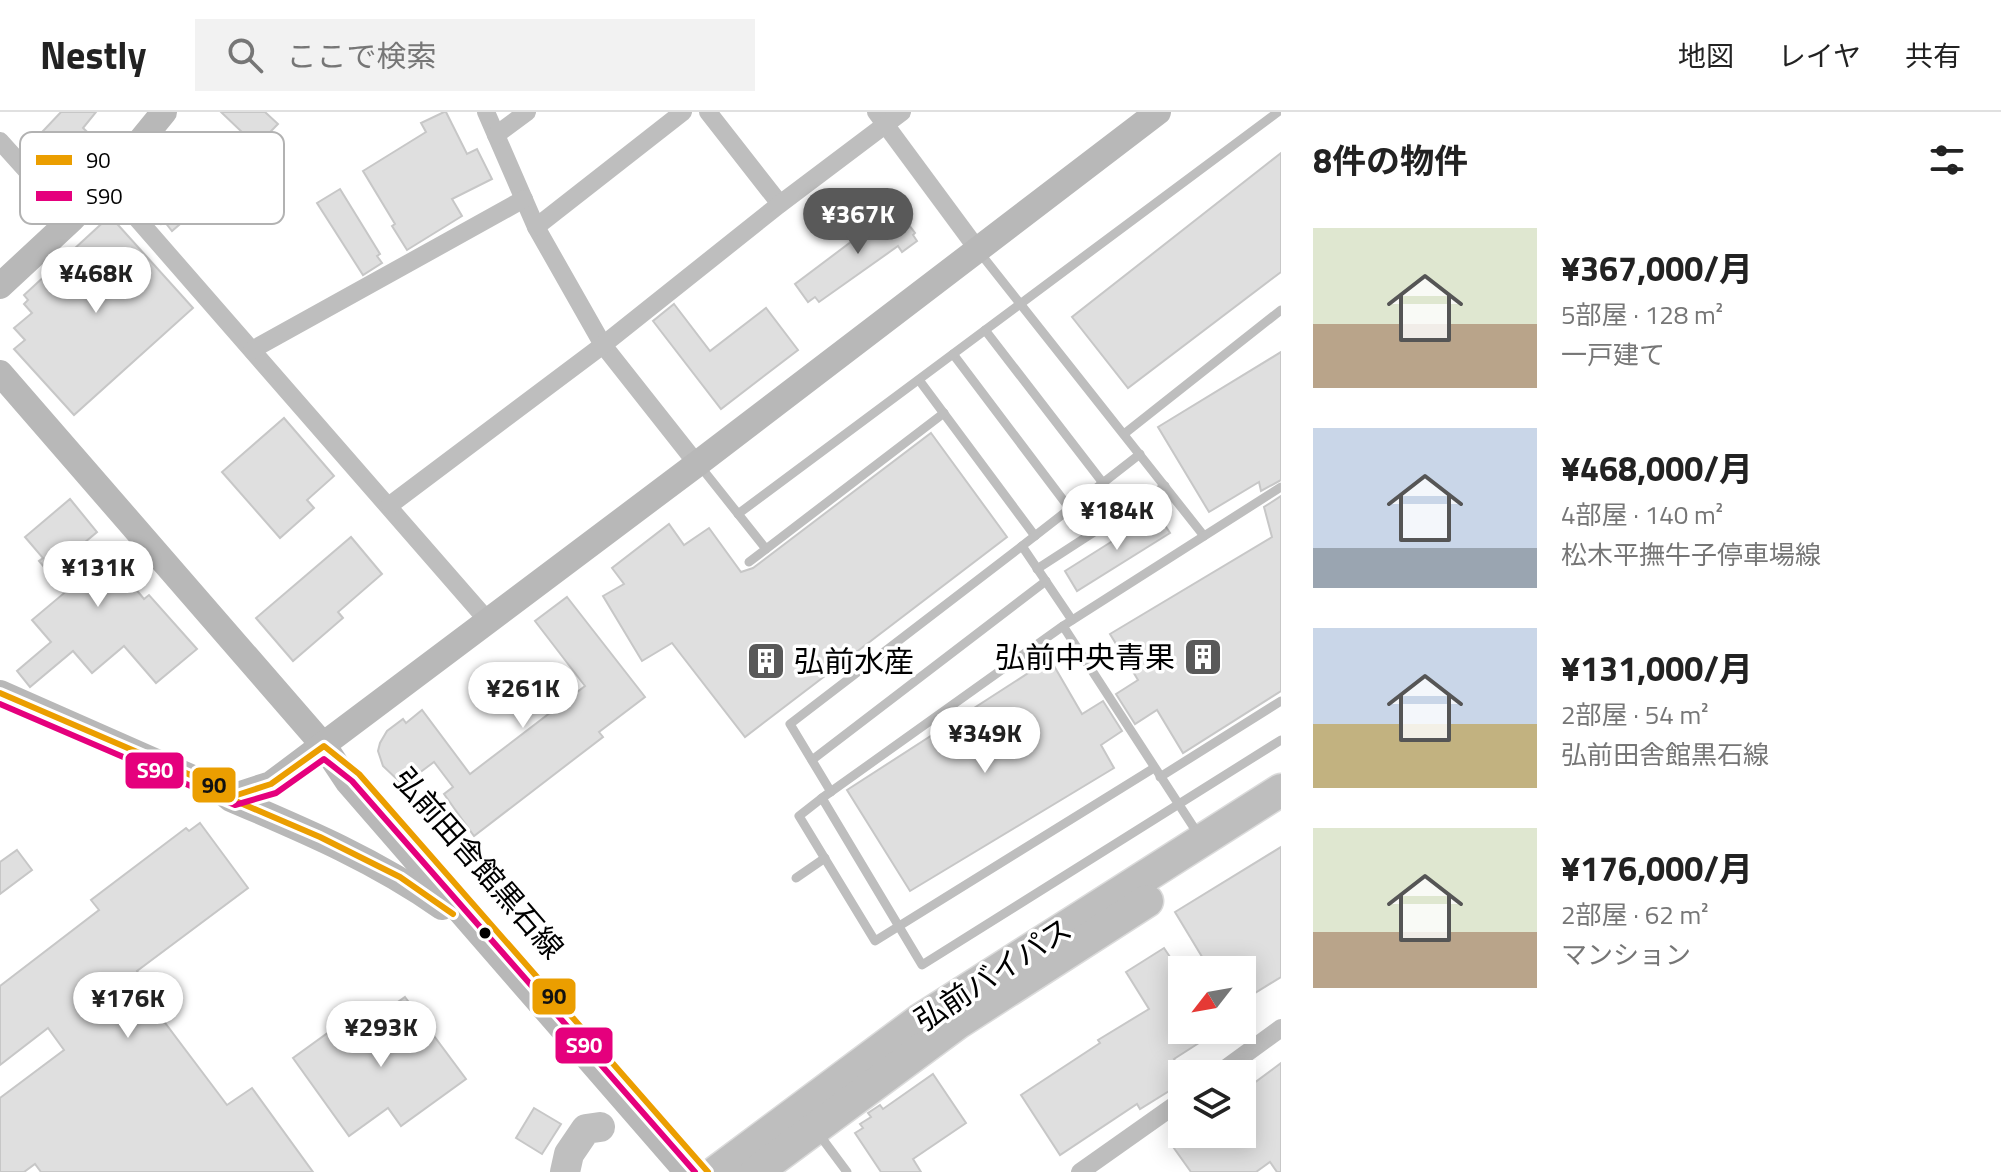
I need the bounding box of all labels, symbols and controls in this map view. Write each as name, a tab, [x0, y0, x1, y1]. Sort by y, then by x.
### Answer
search box	[195, 19, 755, 91]
text: Nestly	[40, 26, 147, 84]
icon: search	[223, 33, 267, 77]
text: ここで検索	[287, 33, 437, 79]
text: 地図	[1678, 34, 1734, 77]
text: レイヤ	[1778, 34, 1861, 77]
text: 共有	[1905, 34, 1961, 77]
legend	[20, 132, 284, 224]
text: 8件の物件	[1313, 134, 1468, 186]
icon: filters	[1925, 138, 1969, 182]
text: 90	[86, 143, 111, 177]
text: S90	[86, 179, 123, 213]
pin: ¥367K	[802, 188, 914, 256]
text: ¥367K	[821, 194, 895, 233]
text: ¥367,000/月	[1561, 242, 1753, 294]
pin: ¥468K	[40, 247, 152, 315]
text: ¥468K	[59, 253, 133, 292]
icon: home	[1377, 260, 1473, 356]
text: 5部屋 · 128 m²	[1561, 295, 1723, 334]
text: 一戸建て	[1561, 335, 1665, 374]
text: ¥468,000/月	[1561, 442, 1753, 494]
icon: home	[1377, 460, 1473, 556]
pin: ¥184K	[1061, 484, 1173, 552]
text: ¥184K	[1080, 490, 1154, 529]
text: 4部屋 · 140 m²	[1561, 495, 1723, 534]
text: 松木平撫牛子停車場線	[1561, 535, 1821, 574]
pin: ¥131K	[42, 541, 154, 609]
text: ¥131K	[61, 547, 135, 586]
place label: 弘前中央青果	[995, 634, 1175, 680]
building icon: 弘前中央青果	[1182, 636, 1224, 678]
place label: 弘前水産	[794, 638, 914, 684]
building icon: 弘前水産	[745, 640, 787, 682]
text: ¥131,000/月	[1561, 642, 1753, 694]
icon: home	[1377, 660, 1473, 756]
pin: ¥261K	[467, 662, 579, 730]
text: ¥261K	[486, 668, 560, 707]
text: 2部屋 · 54 m²	[1561, 695, 1709, 734]
pin: ¥349K	[929, 707, 1041, 775]
text: ¥349K	[948, 713, 1022, 752]
text: 弘前田舎館黒石線	[1561, 735, 1769, 774]
line badge: S90	[124, 751, 185, 790]
text: S90	[137, 753, 173, 787]
street label: 弘前田舎館黒石線	[383, 757, 575, 969]
line badge: 90	[191, 766, 237, 804]
text: 90	[202, 768, 226, 802]
text: ¥176,000/月	[1561, 842, 1753, 894]
icon: home	[1377, 860, 1473, 956]
text: 2部屋 · 62 m²	[1561, 895, 1709, 934]
street label: 弘前バイパス	[905, 906, 1081, 1042]
unlabelled marker	[477, 925, 493, 941]
text: マンション	[1561, 935, 1691, 974]
north arrow	[1168, 956, 1256, 1044]
map controls	[1168, 956, 1256, 1148]
pin: ¥176K	[72, 972, 184, 1040]
line badge: 90	[531, 977, 577, 1016]
text: ¥176K	[91, 978, 165, 1017]
text: 90	[542, 979, 566, 1013]
pin: ¥293K	[325, 1001, 437, 1069]
text: ¥293K	[344, 1007, 418, 1046]
line badge: S90	[554, 1026, 614, 1065]
text: S90	[566, 1028, 602, 1062]
button: layers	[1168, 1060, 1256, 1148]

